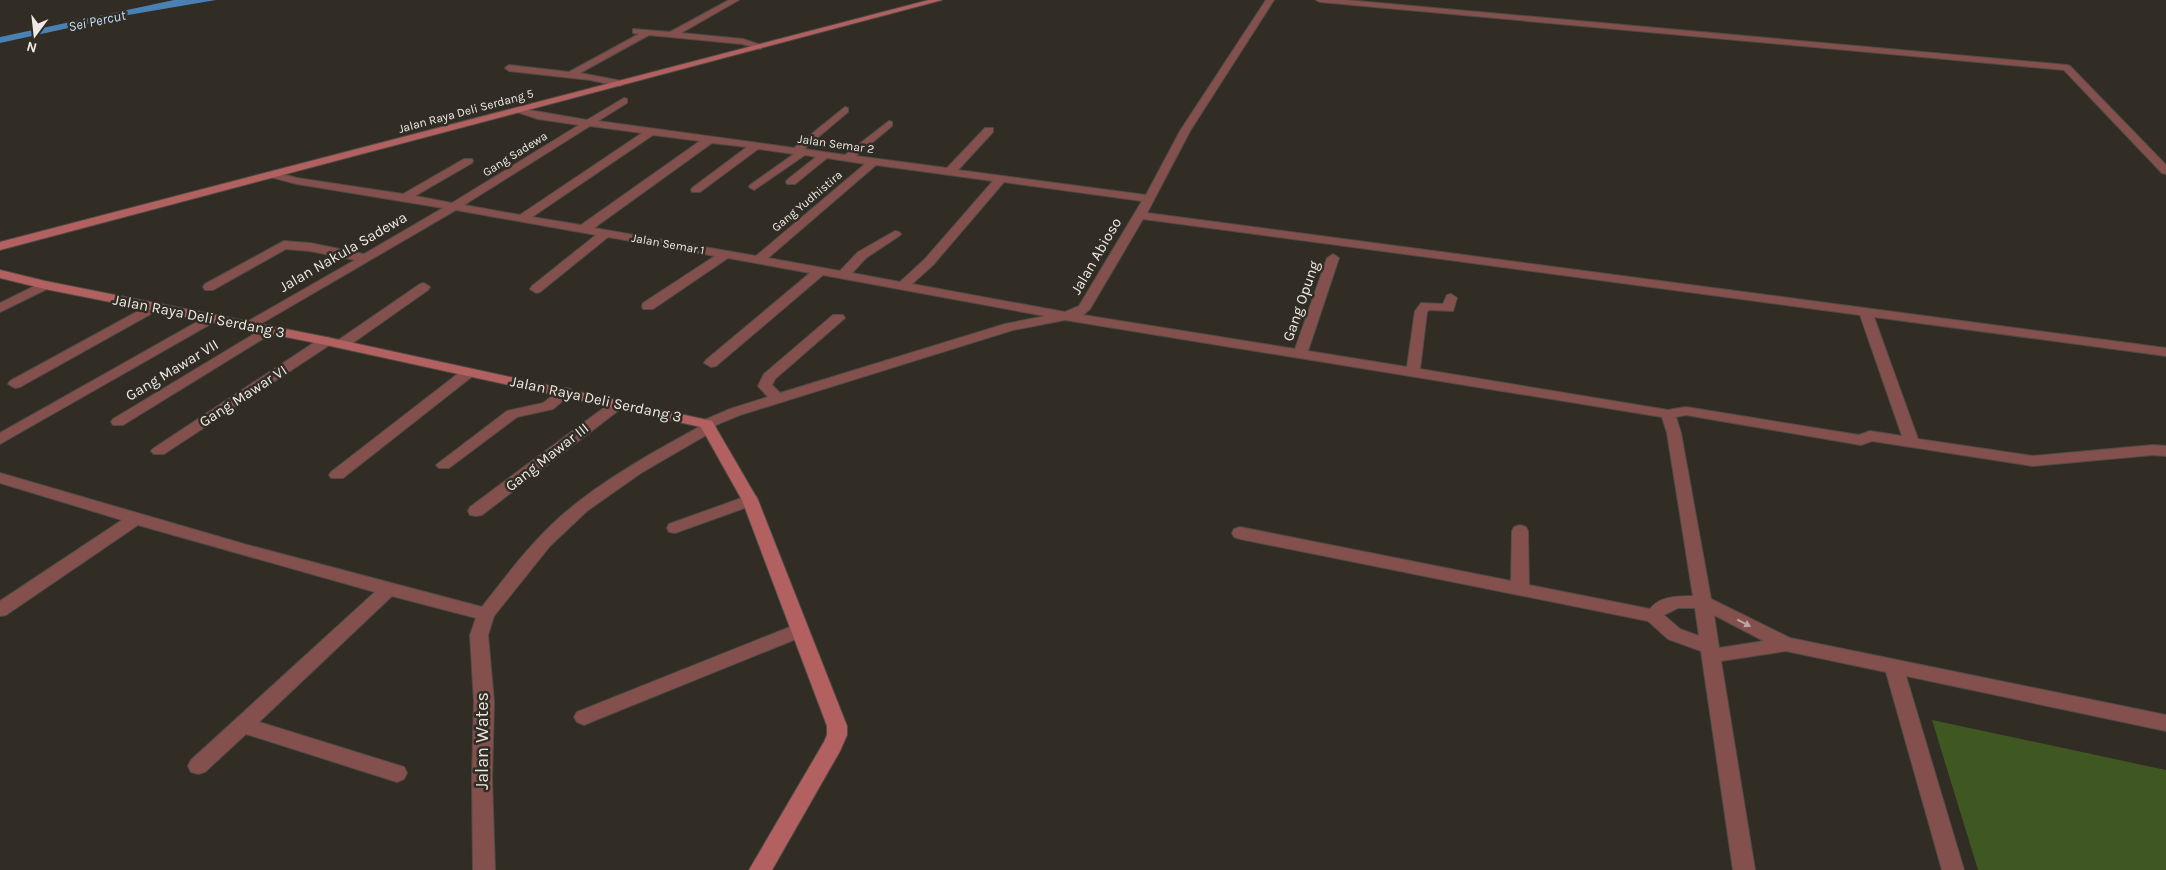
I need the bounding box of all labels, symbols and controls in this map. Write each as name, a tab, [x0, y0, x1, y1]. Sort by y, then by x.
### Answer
water label: Sei Percut	[67, 7, 127, 35]
north arrow	[10, 10, 60, 60]
text: N	[25, 38, 39, 57]
street label: Jalan Raya Deli Serdang 5	[397, 86, 535, 136]
street label: Gang Sadewa	[480, 129, 550, 179]
street label: Jalan Semar 2	[797, 132, 875, 156]
street label: Gang Yudhistira	[769, 168, 845, 234]
street label: Jalan Nakula Sadewa	[276, 208, 410, 296]
street label: Jalan Abioso	[1067, 214, 1125, 298]
street label: Jalan Semar 1	[630, 231, 706, 257]
street label: Gang Opung	[1279, 258, 1323, 344]
street label: Jalan Raya Deli Serdang 3	[112, 290, 286, 342]
street label: Gang Mawar VII	[122, 335, 222, 405]
street label: Gang Mawar VI	[196, 361, 290, 431]
street label: Jalan Raya Deli Serdang 3	[509, 372, 683, 426]
street label: Gang Mawar III	[502, 419, 592, 495]
one-way arrow	[1737, 619, 1752, 627]
street label: Jalan Wates	[471, 692, 493, 790]

